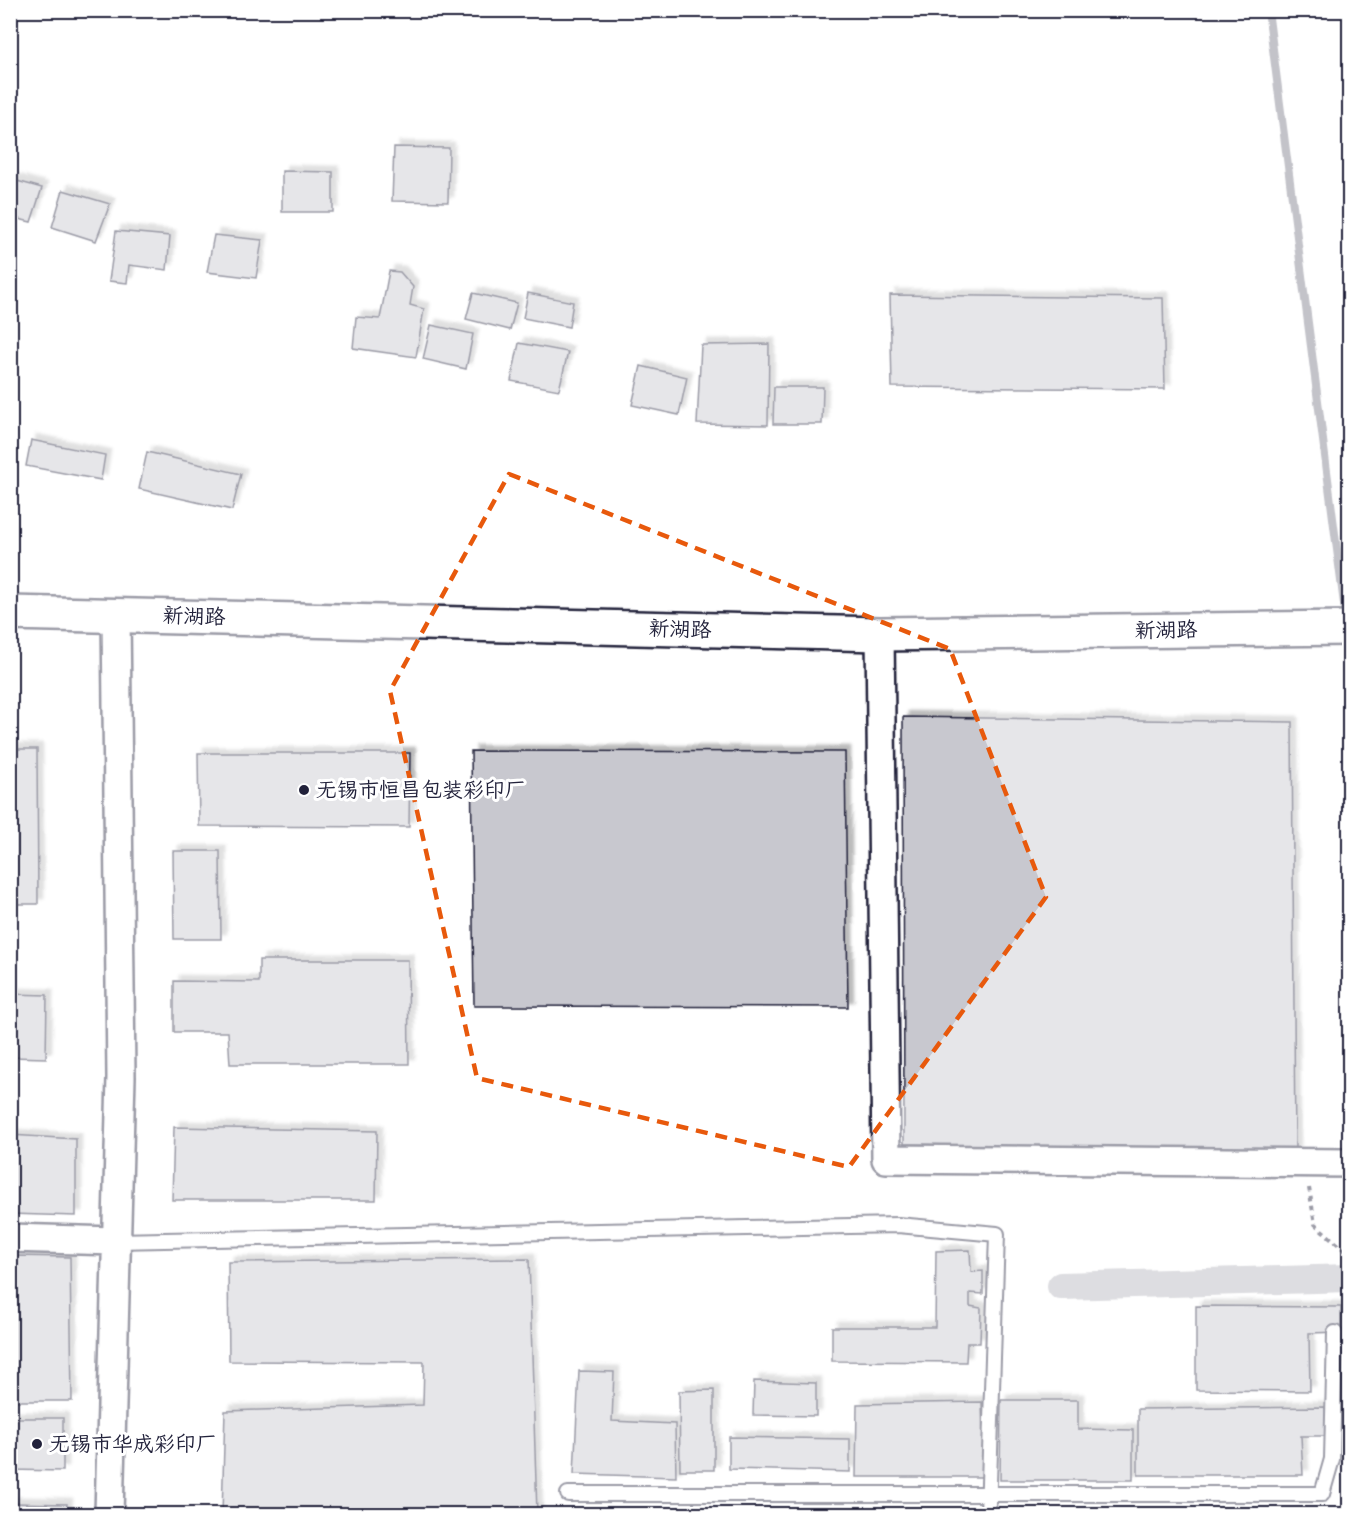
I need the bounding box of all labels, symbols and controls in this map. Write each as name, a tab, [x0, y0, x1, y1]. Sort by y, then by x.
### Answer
street label: 新湖路	[162, 600, 226, 629]
street label: 新湖路	[648, 613, 712, 642]
street label: 新湖路	[1134, 614, 1198, 643]
place label: 无锡市恒昌包装彩印厂	[316, 775, 526, 802]
marker: 无锡市恒昌包装彩印厂	[297, 783, 311, 797]
place label: 无锡市华成彩印厂	[49, 1429, 217, 1456]
marker: 无锡市华成彩印厂	[30, 1437, 44, 1451]

